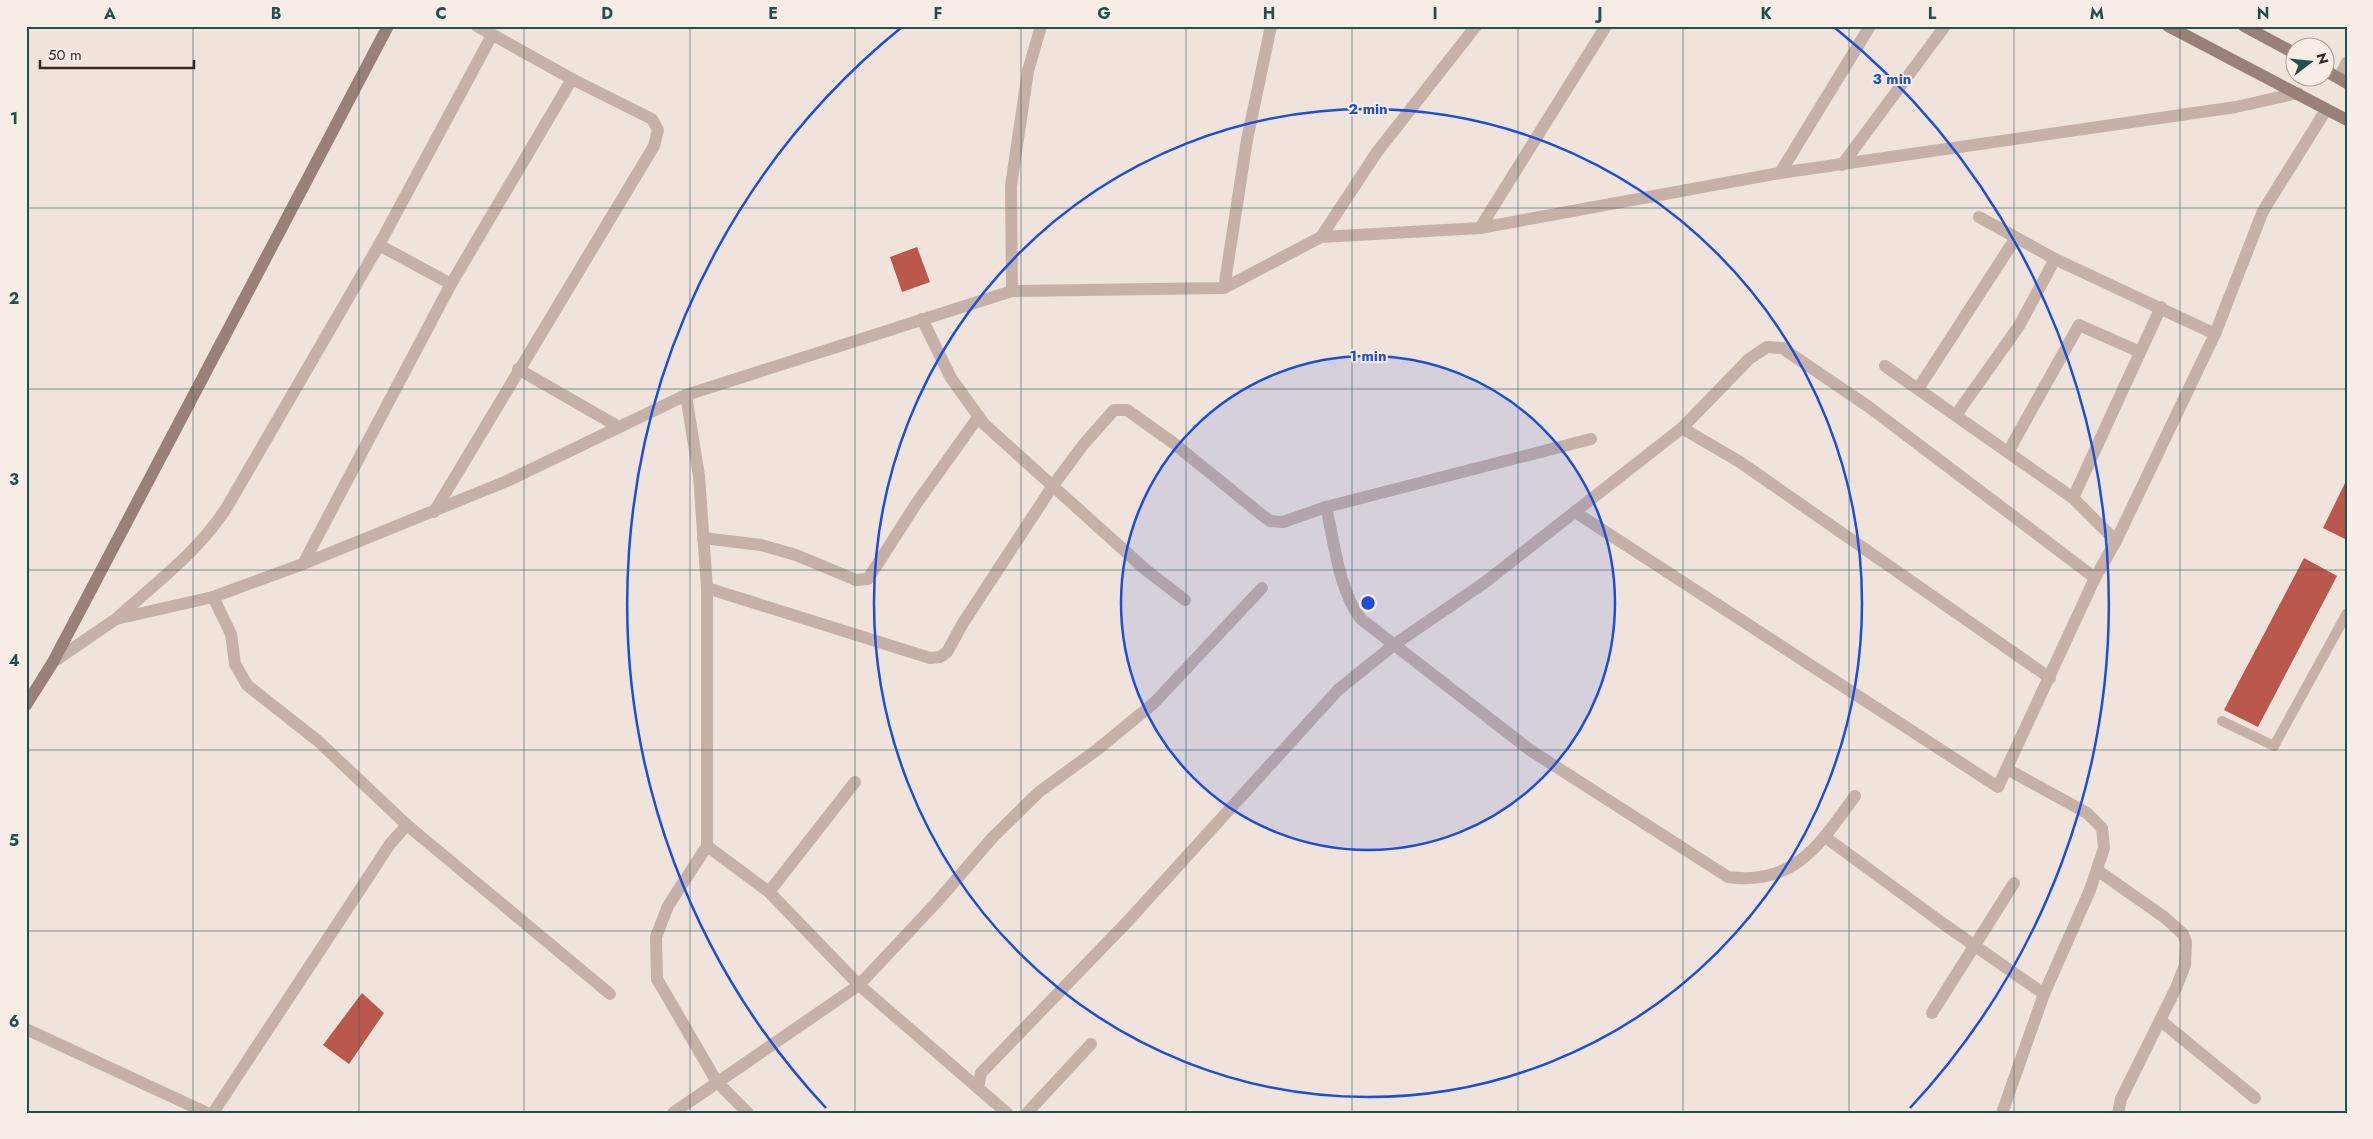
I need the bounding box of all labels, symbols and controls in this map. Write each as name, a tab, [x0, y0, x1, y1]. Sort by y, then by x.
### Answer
text: A	[103, 2, 116, 25]
text: B	[271, 2, 281, 25]
text: C	[435, 2, 447, 25]
text: D	[601, 2, 613, 25]
text: E	[768, 2, 778, 25]
text: F	[934, 2, 942, 25]
text: G	[1097, 2, 1111, 25]
text: H	[1263, 2, 1275, 25]
text: I	[1432, 2, 1438, 25]
text: J	[1594, 2, 1603, 25]
text: K	[1760, 2, 1772, 25]
text: L	[1928, 2, 1937, 25]
text: M	[2090, 2, 2104, 25]
text: N	[2257, 2, 2269, 25]
scale bar	[40, 38, 194, 70]
north arrow	[2286, 38, 2336, 88]
text: 50 m	[48, 44, 82, 66]
text: N	[2311, 50, 2334, 67]
text: 3 min	[1873, 68, 1911, 90]
text: 2 min	[1348, 98, 1388, 120]
text: 1	[10, 107, 18, 130]
text: 2	[9, 287, 19, 310]
text: 1 min	[1349, 345, 1387, 367]
text: 3	[9, 468, 19, 491]
centre of rings	[1359, 594, 1377, 612]
text: 4	[8, 649, 20, 672]
text: 5	[9, 829, 19, 852]
text: 6	[9, 1010, 19, 1033]

